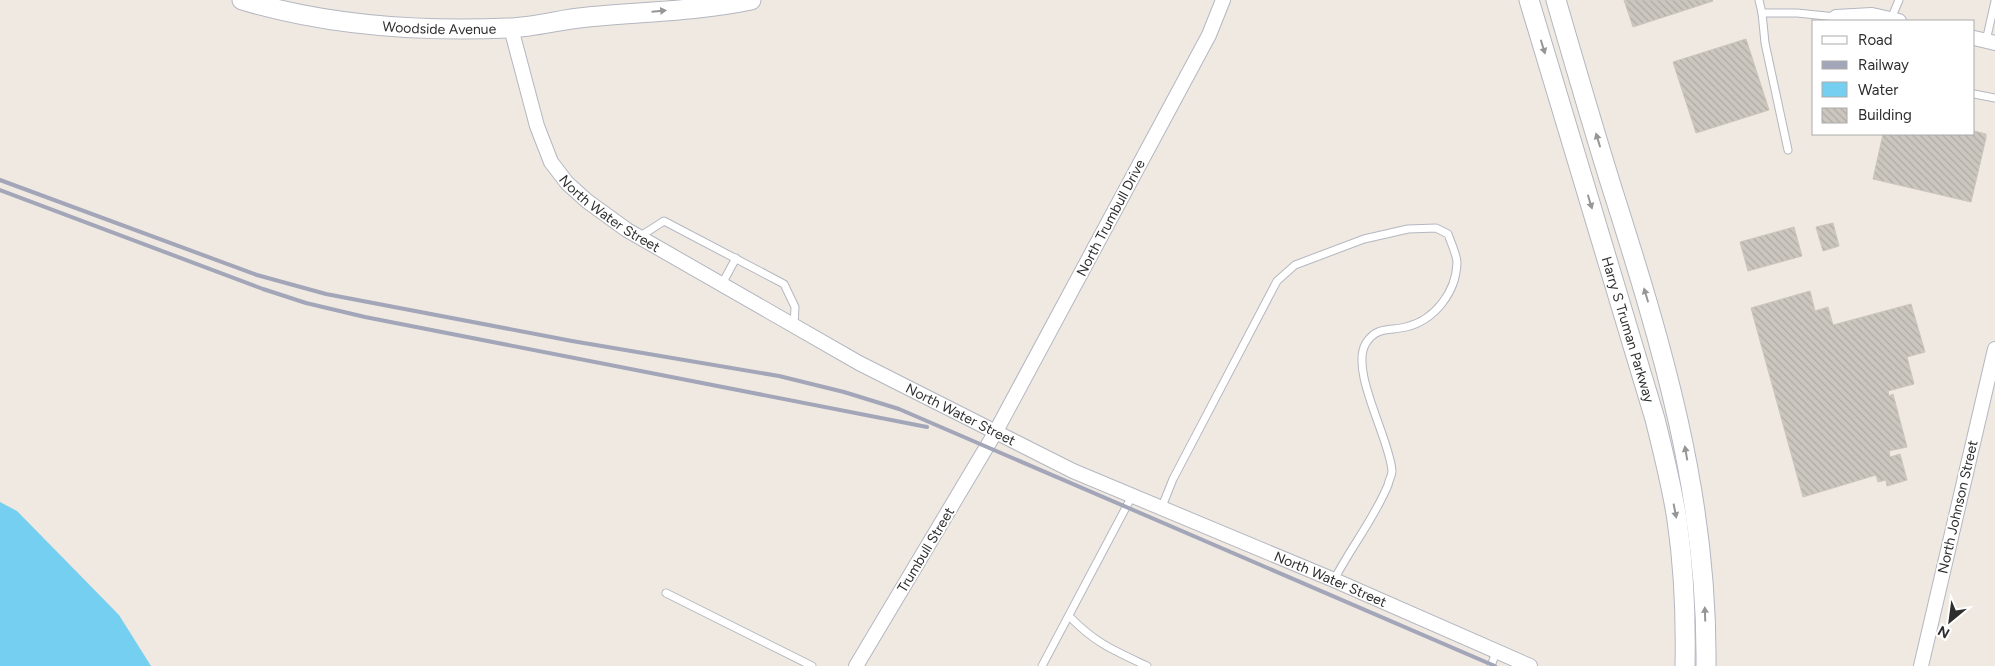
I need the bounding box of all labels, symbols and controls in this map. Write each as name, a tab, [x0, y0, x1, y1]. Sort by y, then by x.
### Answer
one-way arrow	[651, 7, 667, 15]
street label: Woodside Avenue	[382, 18, 497, 38]
legend	[1812, 20, 1975, 135]
text: Road	[1858, 31, 1893, 49]
one-way arrow	[1540, 39, 1548, 54]
text: Railway	[1858, 56, 1909, 74]
text: Water	[1858, 81, 1898, 99]
text: Building	[1858, 106, 1912, 124]
one-way arrow	[1593, 133, 1601, 148]
street label: North Trumbull Drive	[1073, 156, 1149, 279]
street label: North Water Street	[556, 172, 663, 256]
one-way arrow	[1587, 195, 1595, 210]
street label: Harry S Truman Parkway	[1598, 254, 1658, 405]
one-way arrow	[1642, 288, 1649, 303]
street label: North Water Street	[903, 380, 1018, 449]
street label: North Johnson Street	[1934, 439, 1982, 575]
one-way arrow	[1681, 445, 1689, 461]
one-way arrow	[1672, 503, 1680, 519]
street label: Trumbull Street	[894, 504, 958, 596]
street label: North Water Street	[1272, 547, 1389, 611]
north arrow	[1925, 596, 1975, 646]
one-way arrow	[1701, 606, 1709, 622]
text: N	[1935, 622, 1953, 642]

